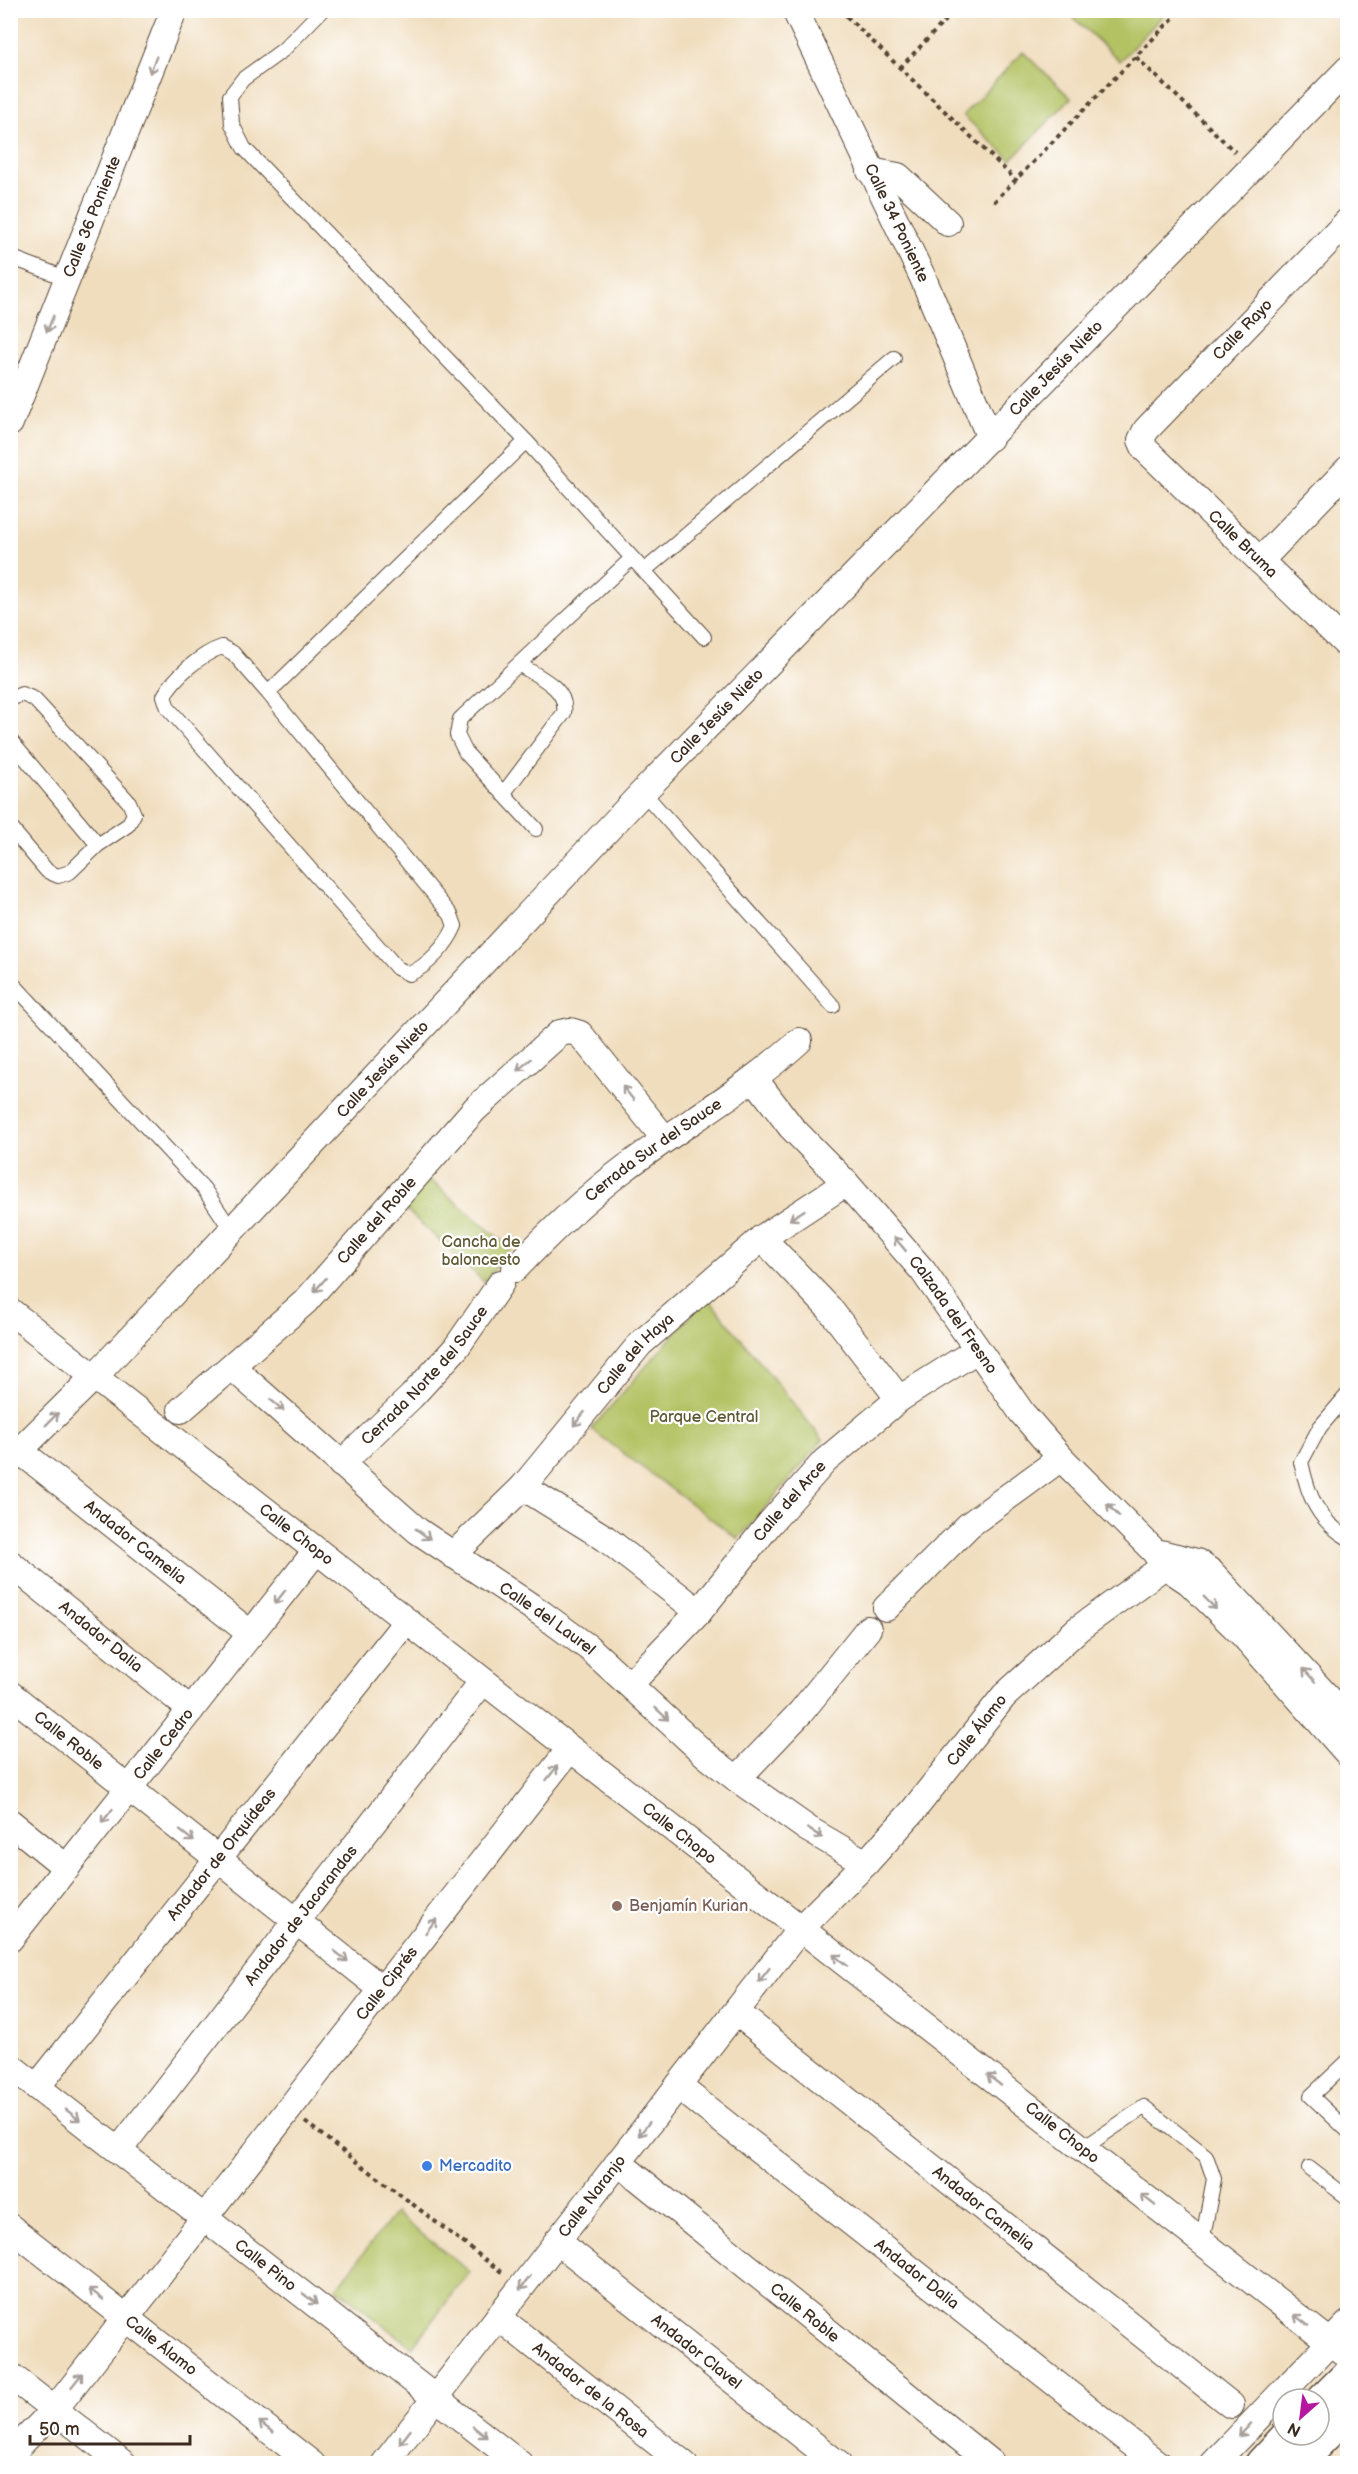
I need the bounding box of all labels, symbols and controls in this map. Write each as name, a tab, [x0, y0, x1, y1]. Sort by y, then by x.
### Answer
one-way arrow	[146, 55, 157, 74]
street label: Calle 36 Poniente	[59, 153, 125, 280]
street label: Calle 34 Poniente	[860, 161, 933, 286]
street label: Calle Rayo	[1209, 295, 1277, 365]
one-way arrow	[43, 314, 54, 333]
street label: Calle Jesús Nieto	[1005, 317, 1107, 420]
street label: Calle Bruma	[1204, 506, 1281, 582]
street label: Calle Jesús Nieto	[666, 665, 767, 768]
street label: Calle Jesús Nieto	[333, 1017, 433, 1122]
one-way arrow	[517, 1058, 532, 1072]
one-way arrow	[622, 1086, 635, 1102]
street label: Cerrada Sur del Sauce	[581, 1094, 726, 1206]
street label: Calle del Roble	[333, 1172, 421, 1268]
one-way arrow	[789, 1209, 806, 1221]
park label: Cancha de baloncesto	[441, 1233, 521, 1270]
one-way arrow	[893, 1236, 906, 1252]
street label: Calzada del Fresno	[905, 1252, 1001, 1378]
one-way arrow	[313, 1277, 327, 1292]
street label: Cerrada Norte del Sauce	[357, 1302, 492, 1449]
street label: Calle del Haya	[593, 1309, 678, 1398]
one-way arrow	[269, 1398, 285, 1411]
park label: Parque Central	[650, 1408, 758, 1427]
one-way arrow	[572, 1411, 586, 1426]
one-way arrow	[45, 1412, 60, 1426]
street label: Calle del Arce	[749, 1456, 831, 1545]
street label: Andador Camelia	[80, 1496, 190, 1589]
street label: Calle Chopo	[255, 1500, 337, 1569]
one-way arrow	[1105, 1502, 1120, 1517]
one-way arrow	[414, 1528, 430, 1540]
street label: Calle del Laurel	[495, 1578, 599, 1659]
one-way arrow	[273, 1589, 286, 1605]
one-way arrow	[1203, 1595, 1218, 1610]
street label: Andador Dalia	[55, 1597, 147, 1676]
one-way arrow	[1302, 1668, 1316, 1683]
street label: Calle Álamo	[943, 1691, 1011, 1770]
street label: Calle Cedro	[130, 1705, 198, 1784]
one-way arrow	[654, 1706, 669, 1720]
street label: Calle Roble	[30, 1707, 108, 1774]
one-way arrow	[545, 1765, 558, 1781]
street label: Andador de Orquídeas	[163, 1784, 280, 1924]
street label: Calle Chopo	[638, 1799, 720, 1868]
one-way arrow	[101, 1808, 114, 1824]
one-way arrow	[806, 1828, 823, 1840]
one-way arrow	[179, 1829, 195, 1842]
street label: Andador de Jacarandas	[241, 1842, 361, 1989]
place label: Benjamín Kurian	[629, 1897, 748, 1916]
marker: Benjamín Kurian	[610, 1899, 624, 1913]
one-way arrow	[425, 1918, 438, 1934]
street label: Calle Ciprés	[352, 1943, 422, 2024]
one-way arrow	[333, 1950, 349, 1963]
one-way arrow	[832, 1954, 848, 1967]
one-way arrow	[758, 1967, 771, 1983]
one-way arrow	[986, 2074, 1002, 2087]
street label: Calle Chopo	[1021, 2098, 1103, 2168]
one-way arrow	[65, 2108, 81, 2121]
one-way arrow	[638, 2121, 651, 2137]
street label: Calle Naranjo	[554, 2152, 630, 2241]
place label: Mercadito	[439, 2157, 512, 2176]
marker: Mercadito	[420, 2159, 434, 2173]
street label: Andador Camelia	[929, 2162, 1038, 2255]
one-way arrow	[1140, 2194, 1156, 2207]
street label: Calle Pino	[231, 2235, 300, 2295]
street label: Andador Dalia	[871, 2235, 963, 2313]
one-way arrow	[518, 2275, 531, 2291]
street label: Calle Roble	[766, 2279, 844, 2347]
one-way arrow	[88, 2288, 104, 2301]
one-way arrow	[301, 2293, 317, 2306]
street label: Andador Clavel	[647, 2310, 745, 2393]
street label: Calle Álamo	[121, 2311, 201, 2380]
one-way arrow	[1294, 2314, 1310, 2327]
street label: Andador de la Rosa	[529, 2338, 652, 2442]
one-way arrow	[71, 2373, 84, 2389]
north arrow	[1271, 2387, 1331, 2447]
scale bar	[30, 2408, 190, 2446]
text: N	[1285, 2418, 1304, 2440]
text: 50 m	[39, 2419, 80, 2440]
one-way arrow	[258, 2421, 274, 2434]
one-way arrow	[1238, 2422, 1253, 2437]
one-way arrow	[472, 2426, 488, 2439]
one-way arrow	[399, 2429, 412, 2445]

